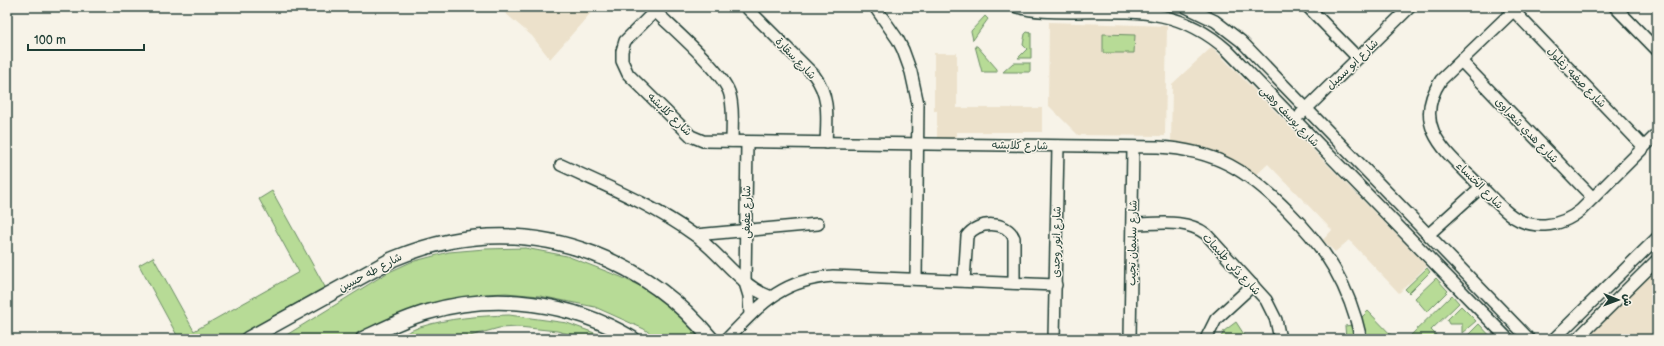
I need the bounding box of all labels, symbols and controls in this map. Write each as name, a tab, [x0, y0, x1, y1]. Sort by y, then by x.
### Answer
scale bar	[28, 26, 144, 52]
text: 100 m	[34, 33, 66, 48]
street label: شارع سقارة	[771, 35, 819, 83]
street label: شارع ابو سمبل	[1324, 36, 1382, 94]
street label: شارع صفيه زغلول	[1543, 44, 1609, 112]
street label: شارع يوسف وهبى	[1256, 83, 1322, 151]
street label: شارع كلابشه	[643, 90, 694, 140]
street label: شارع هدي شعراوى	[1491, 95, 1561, 167]
street label: شارع كلابشه	[992, 139, 1048, 154]
street label: شارع الخنساء	[1452, 159, 1506, 213]
street label: شارع عفيفى	[740, 185, 755, 239]
street label: شارع سليمان نجيب	[1125, 200, 1142, 286]
street label: شارع انور وجدى	[1049, 206, 1066, 278]
street label: شارع ذكى طليمات	[1198, 231, 1263, 299]
street label: شارع طه حسين	[336, 250, 405, 296]
north arrow	[1598, 280, 1638, 320]
text: ش	[1621, 294, 1634, 306]

